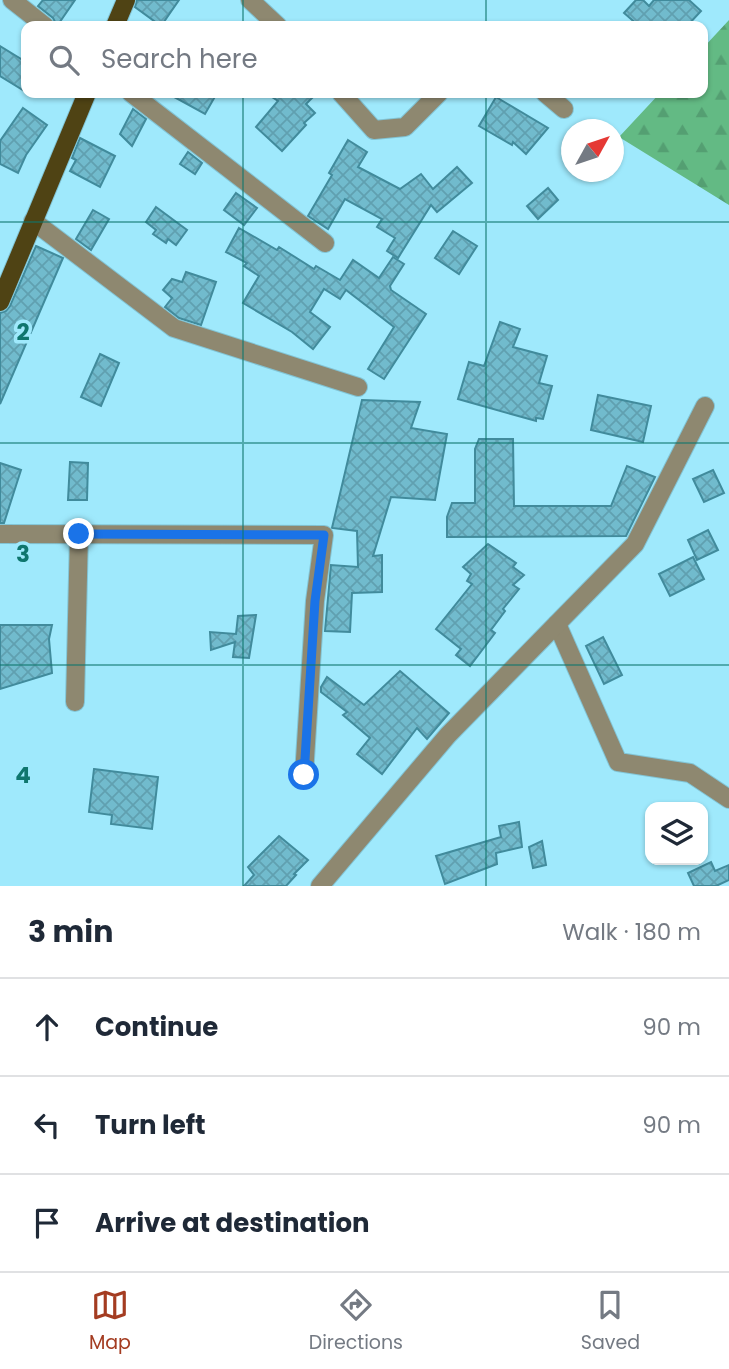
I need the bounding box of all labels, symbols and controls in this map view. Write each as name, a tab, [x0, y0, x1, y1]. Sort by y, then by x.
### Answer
search box	[21, 21, 708, 98]
icon: search	[45, 41, 83, 79]
text: Search here	[101, 41, 258, 77]
north arrow	[561, 119, 624, 182]
text: 2	[16, 316, 30, 348]
route end	[63, 518, 94, 549]
text: 3	[16, 538, 30, 570]
text: 4	[15, 759, 31, 791]
route start	[288, 759, 319, 790]
map controls	[645, 802, 708, 865]
button: layers	[645, 802, 708, 865]
text: 3 min	[28, 910, 113, 953]
text: Walk · 180 m	[562, 916, 701, 948]
icon: ahead	[28, 1008, 66, 1046]
text: Continue	[95, 1009, 218, 1045]
text: 90 m	[642, 1011, 701, 1043]
icon: left	[28, 1106, 66, 1144]
text: Turn left	[95, 1107, 206, 1143]
text: 90 m	[642, 1109, 701, 1141]
icon: arrive	[28, 1204, 66, 1242]
text: Arrive at destination	[95, 1205, 370, 1241]
tab: Map	[89, 1286, 131, 1357]
tab: Directions	[309, 1286, 403, 1357]
tab: Saved	[581, 1286, 640, 1357]

